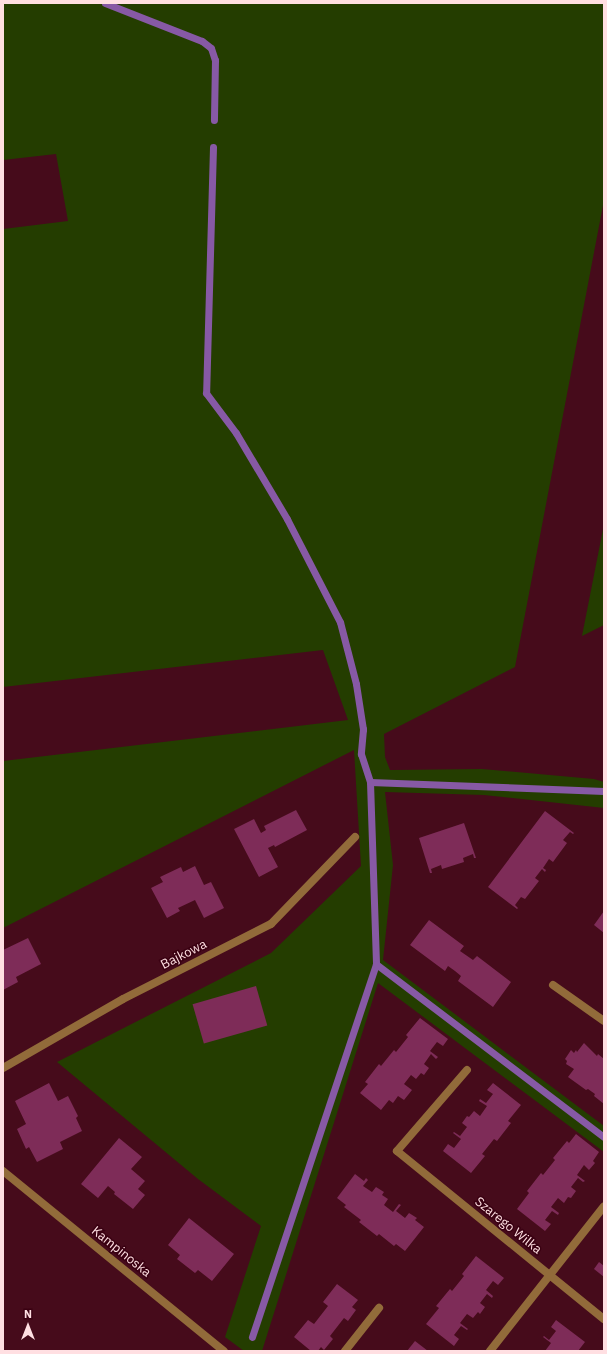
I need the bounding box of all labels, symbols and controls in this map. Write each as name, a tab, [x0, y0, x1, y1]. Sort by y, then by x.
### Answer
street label: Bajkowa	[158, 937, 210, 973]
street label: Szarego Wilka	[471, 1194, 545, 1258]
street label: Kampinoska	[88, 1223, 154, 1281]
north arrow	[8, 1306, 48, 1346]
text: N	[24, 1307, 32, 1321]

